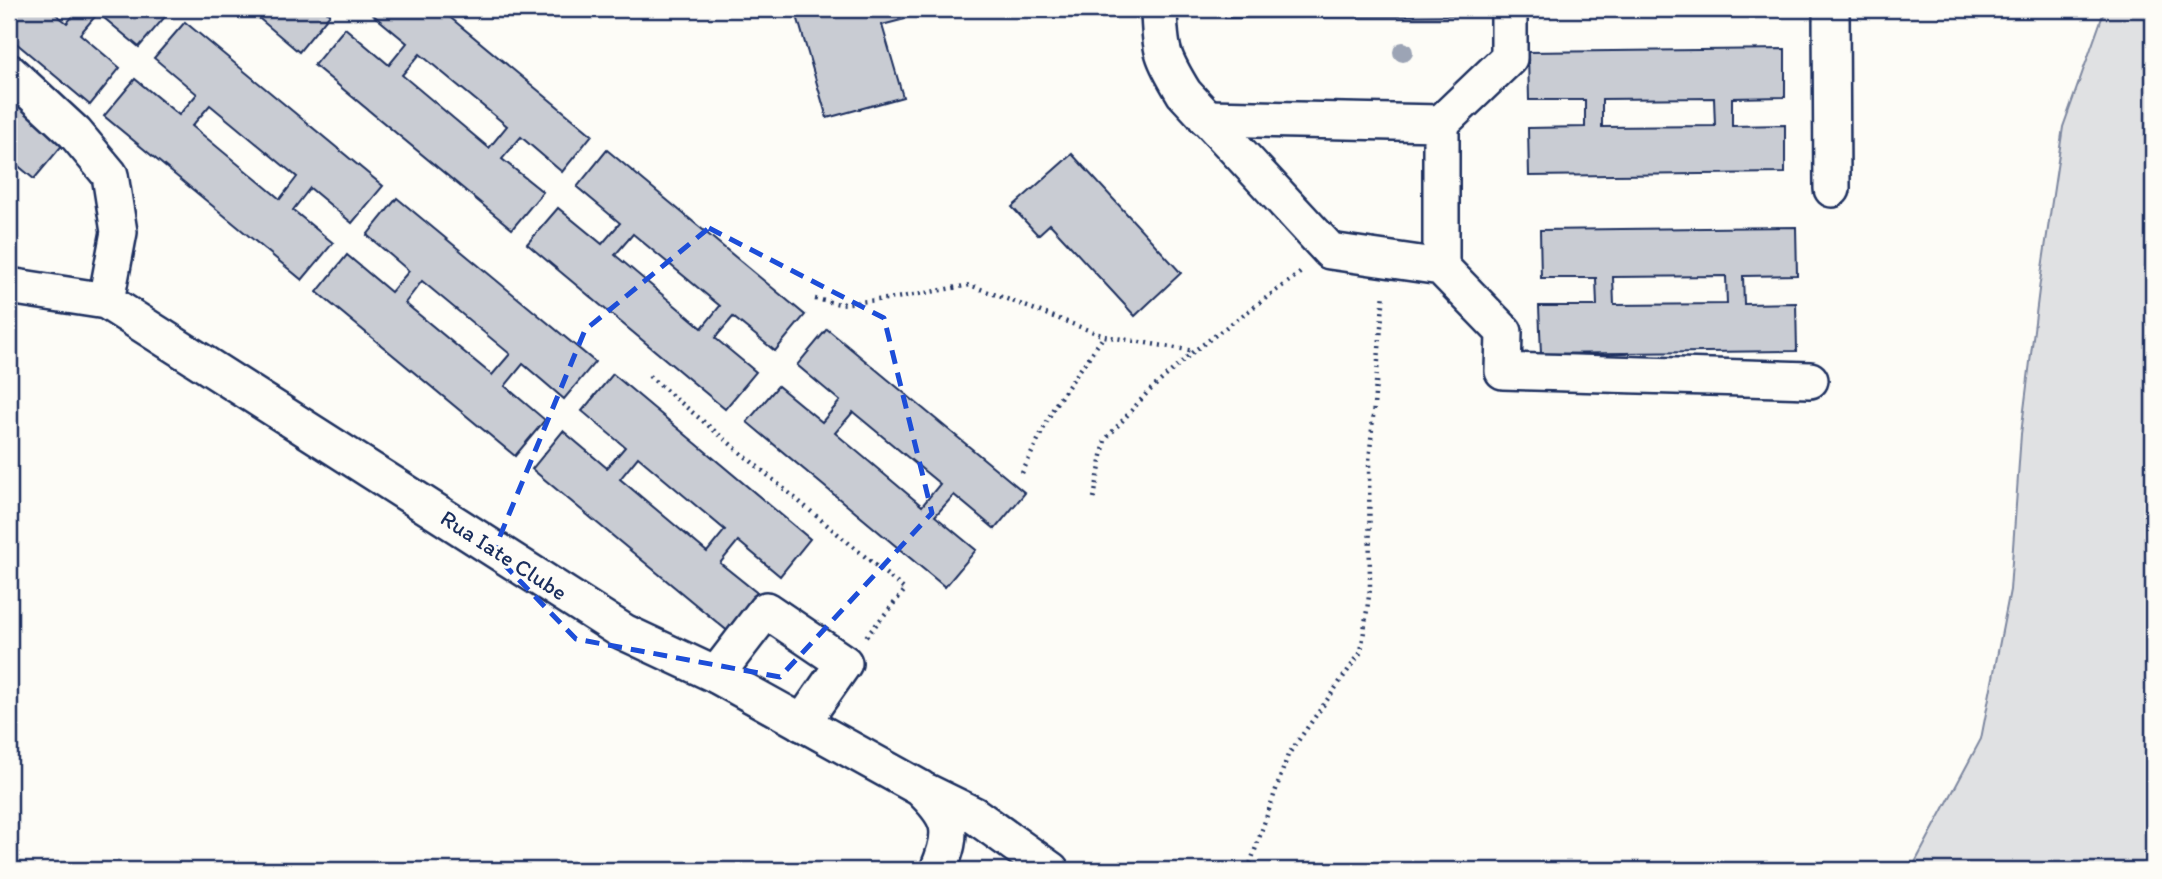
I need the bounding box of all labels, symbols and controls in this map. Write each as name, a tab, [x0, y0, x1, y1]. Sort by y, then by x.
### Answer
street label: Rua Iate Clube	[435, 504, 573, 606]

